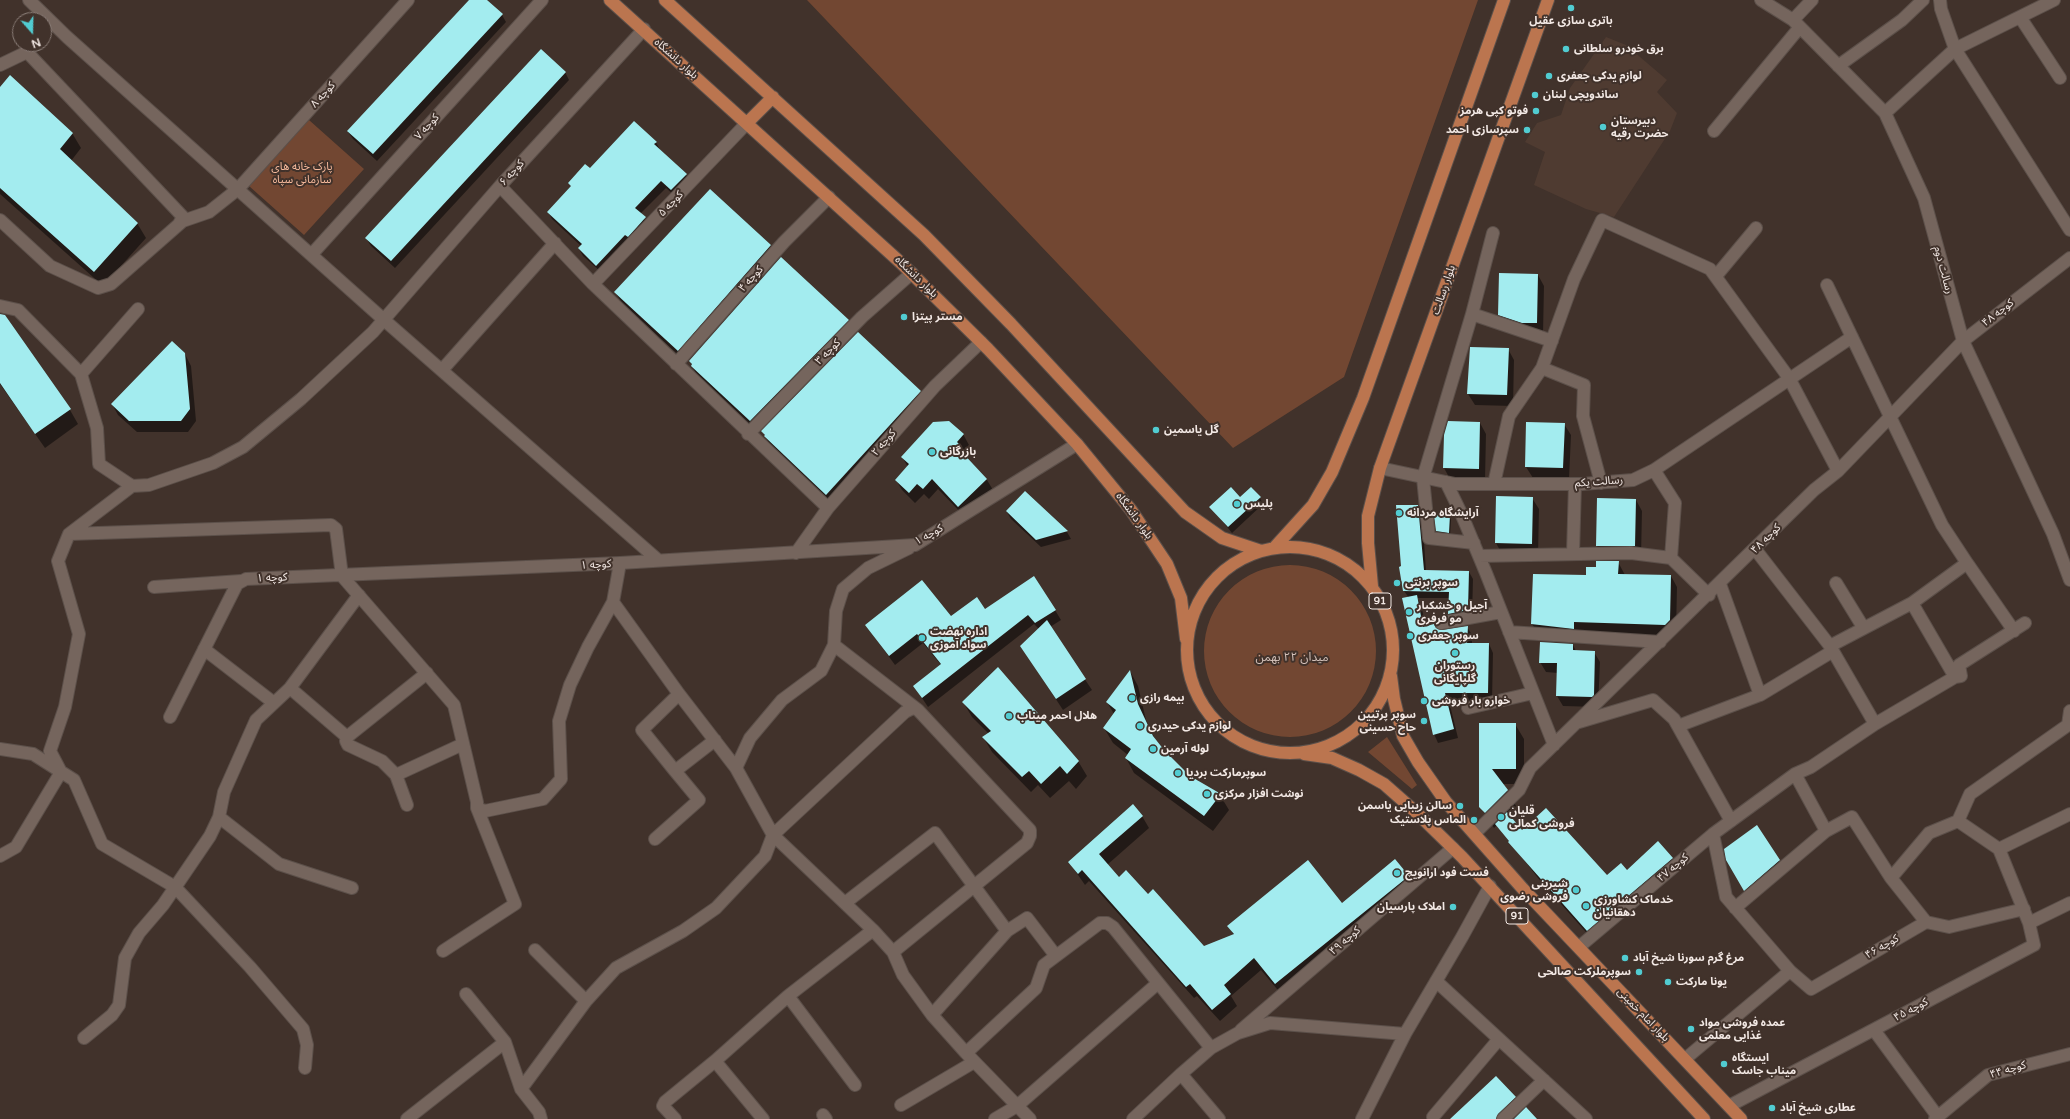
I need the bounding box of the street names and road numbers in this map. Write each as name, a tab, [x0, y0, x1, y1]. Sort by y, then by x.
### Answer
street label: بلوار دانشگاه	[651, 36, 701, 82]
street label: کوچه ۸	[308, 79, 338, 111]
street label: کوچه ۷	[412, 111, 442, 143]
street label: کوچه ۶	[497, 157, 527, 189]
street label: کوچه ۵	[656, 188, 686, 220]
street label: رسالت دوم	[1930, 245, 1956, 295]
street label: بلوار دانشگاه	[892, 253, 940, 301]
street label: کوچه ۴	[736, 263, 766, 295]
street label: بلوار رسالت	[1429, 264, 1459, 316]
street label: کوچه ۴۸	[1979, 296, 2017, 330]
street label: کوچه ۳	[812, 336, 844, 368]
street label: کوچه ۲	[869, 427, 899, 459]
street label: رسالت یکم	[1574, 474, 1624, 490]
street label: بلوار دانشگاه	[1113, 490, 1155, 542]
street label: کوچه ۴۸	[1748, 521, 1784, 557]
street label: کوچه ۱	[912, 522, 946, 548]
street label: کوچه ۱	[580, 558, 612, 572]
street label: کوچه ۱	[256, 571, 288, 585]
road number: 91	[1369, 593, 1391, 609]
street label: کوچه ۴۷	[1655, 851, 1691, 885]
road number: 91	[1506, 908, 1528, 924]
street label: کوچه ۴۹	[1327, 924, 1363, 958]
street label: کوچه ۴۶	[1863, 932, 1901, 962]
street label: بلوار امام خمینی	[1614, 985, 1672, 1045]
street label: کوچه ۴۵	[1892, 995, 1930, 1025]
street label: کوچه ۴۴	[1988, 1059, 2028, 1081]

